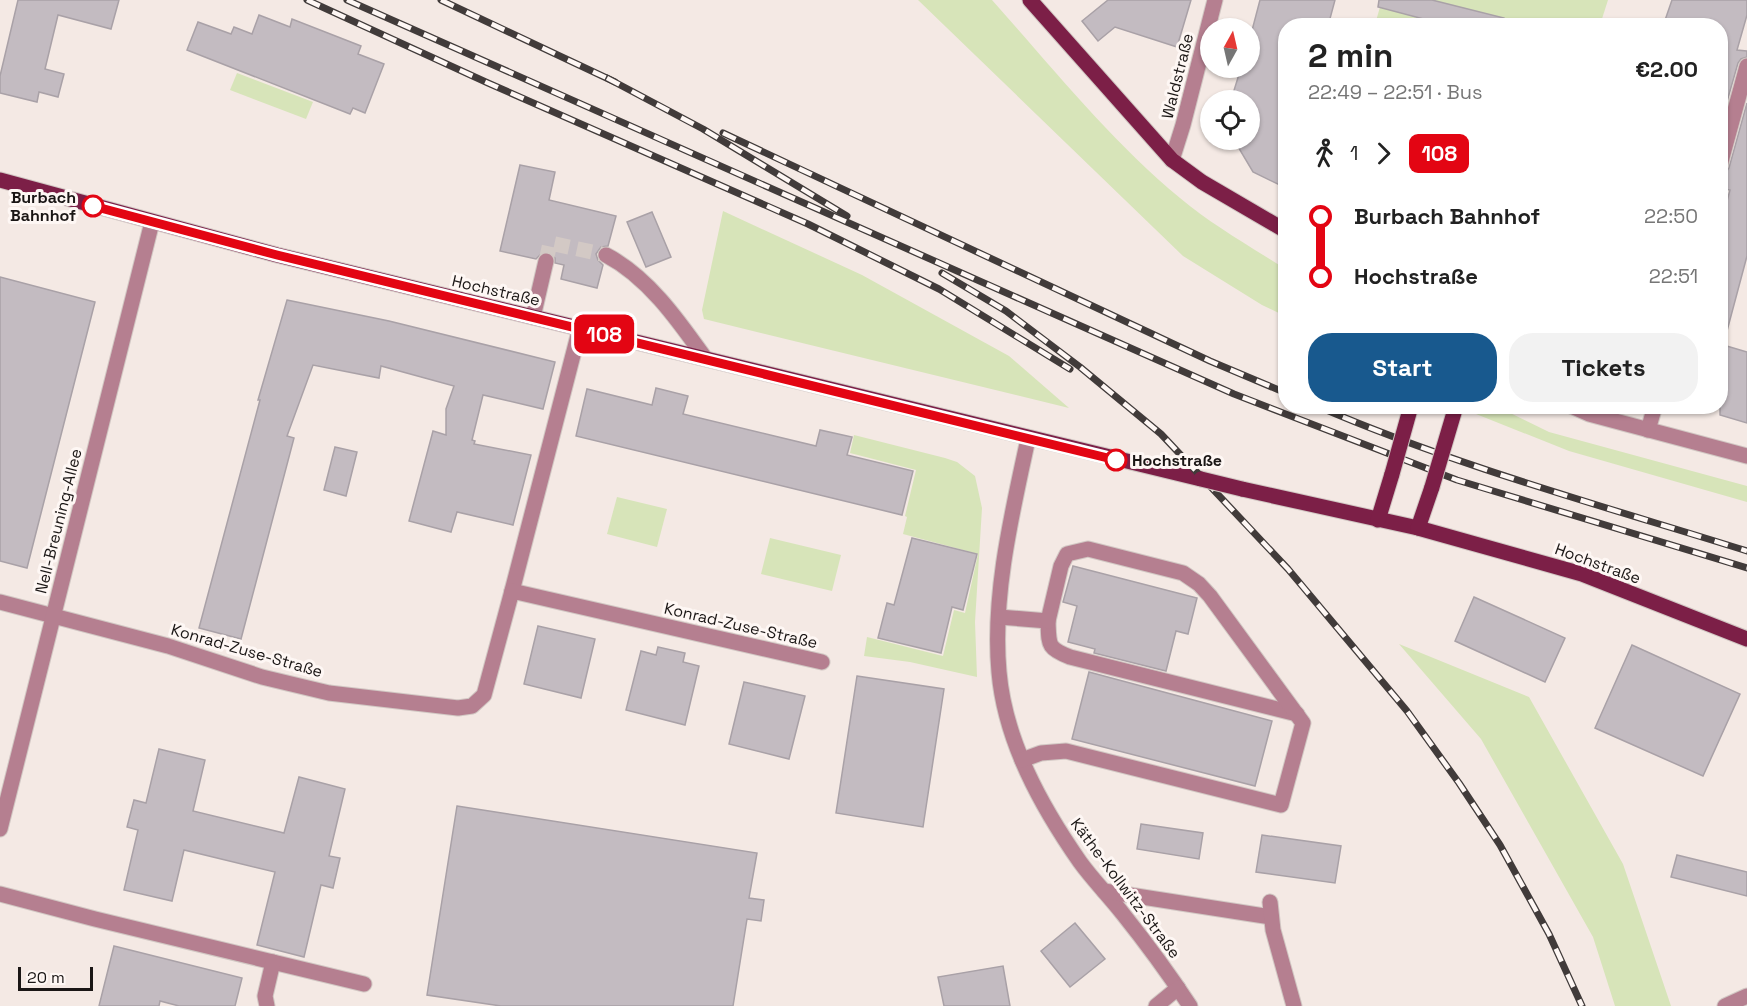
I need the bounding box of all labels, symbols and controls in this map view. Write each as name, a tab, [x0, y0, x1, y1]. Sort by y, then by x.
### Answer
north arrow	[1200, 18, 1260, 78]
map controls	[1200, 18, 1260, 150]
street label: Waldstraße	[1157, 31, 1198, 121]
text: 2 min	[1308, 35, 1393, 77]
text: €2.00	[1635, 55, 1698, 83]
text: 22:49 – 22:51 · Bus	[1308, 79, 1482, 105]
button: locate	[1200, 90, 1260, 150]
icon: walk	[1308, 137, 1341, 170]
icon: forward	[1367, 137, 1400, 170]
text: 1	[1350, 140, 1358, 166]
text: 108	[1421, 140, 1457, 167]
place label: Burbach Bahnhof	[10, 187, 76, 226]
marker: Burbach Bahnhof	[82, 195, 104, 217]
text: Burbach Bahnhof	[1354, 202, 1540, 230]
text: 22:50	[1644, 203, 1698, 229]
text: Hochstraße	[1354, 262, 1478, 290]
text: 22:51	[1649, 263, 1698, 289]
street label: Hochstraße	[450, 270, 542, 311]
line badge: 108	[570, 314, 638, 354]
text: 108	[586, 321, 622, 348]
button: Start	[1308, 333, 1497, 402]
button: Tickets	[1509, 333, 1698, 402]
street label: Nell-Breuning-Allee	[30, 447, 87, 596]
marker: Hochstraße	[1105, 449, 1127, 471]
place label: Hochstraße	[1132, 450, 1222, 471]
street label: Hochstraße	[1552, 538, 1644, 589]
street label: Konrad-Zuse-Straße	[662, 598, 820, 653]
street label: Konrad-Zuse-Straße	[169, 619, 325, 682]
street label: Käthe-Kollwitz-Straße	[1066, 814, 1185, 963]
scale bar	[18, 964, 93, 992]
text: 20 m	[27, 967, 65, 988]

